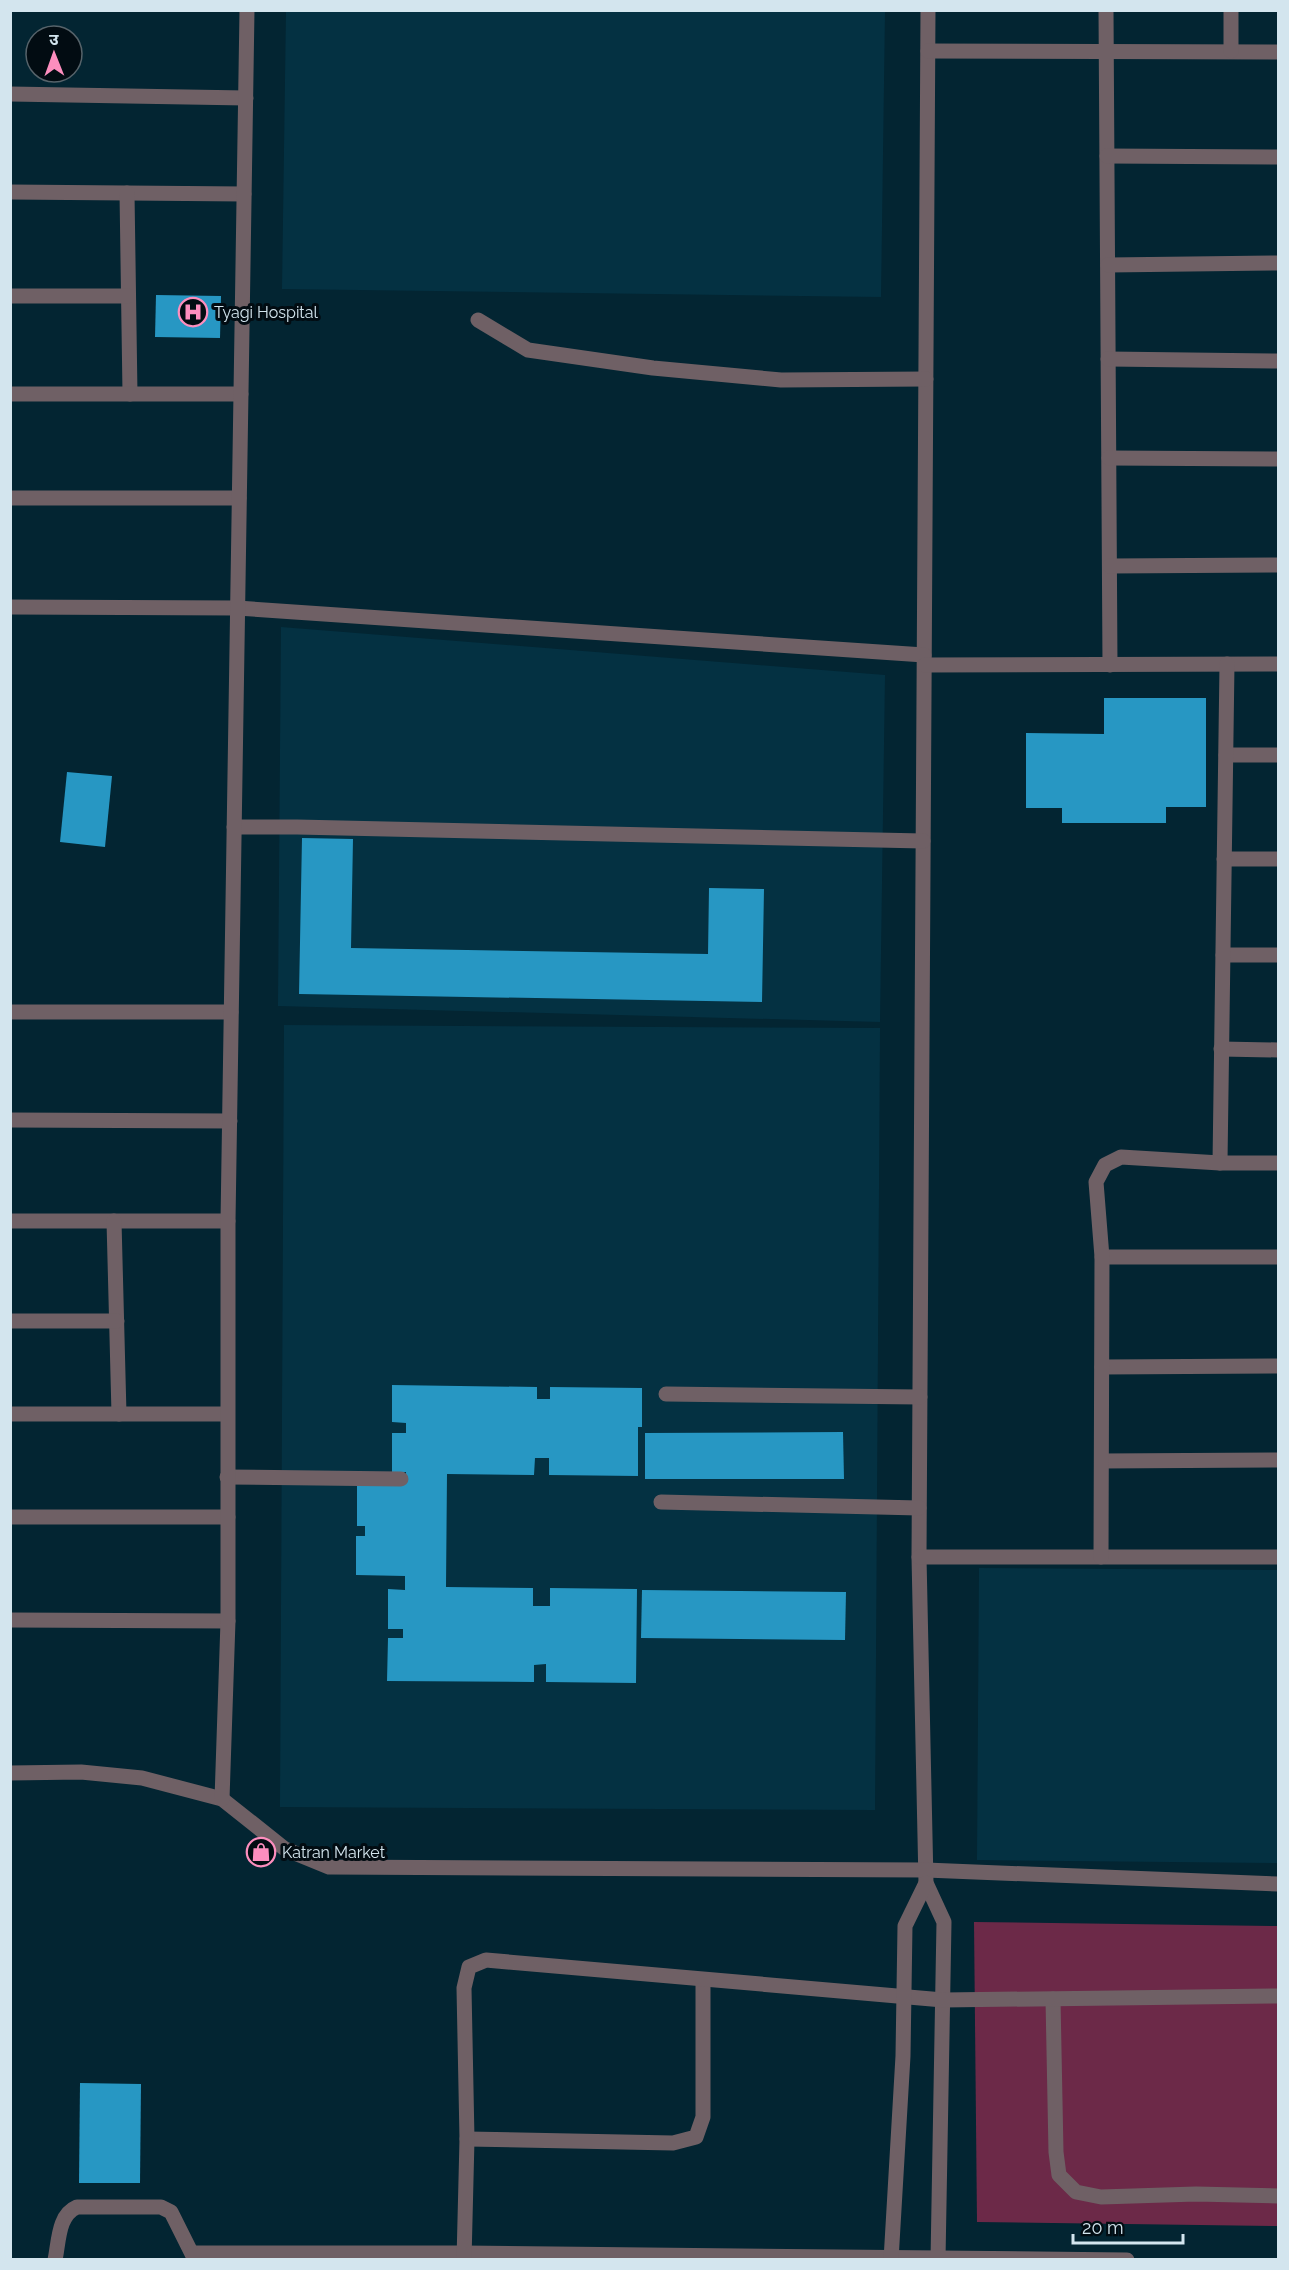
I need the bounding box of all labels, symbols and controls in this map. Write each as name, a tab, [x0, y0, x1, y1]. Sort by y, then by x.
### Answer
north arrow	[24, 24, 84, 84]
text: उ	[49, 30, 59, 49]
hospital icon: Tyagi Hospital	[177, 296, 209, 328]
place label: Tyagi Hospital	[214, 303, 318, 322]
shop icon: Katran Market	[245, 1836, 277, 1868]
place label: Katran Market	[282, 1843, 386, 1862]
scale bar	[1073, 2207, 1182, 2245]
text: 20 m	[1082, 2217, 1124, 2238]

